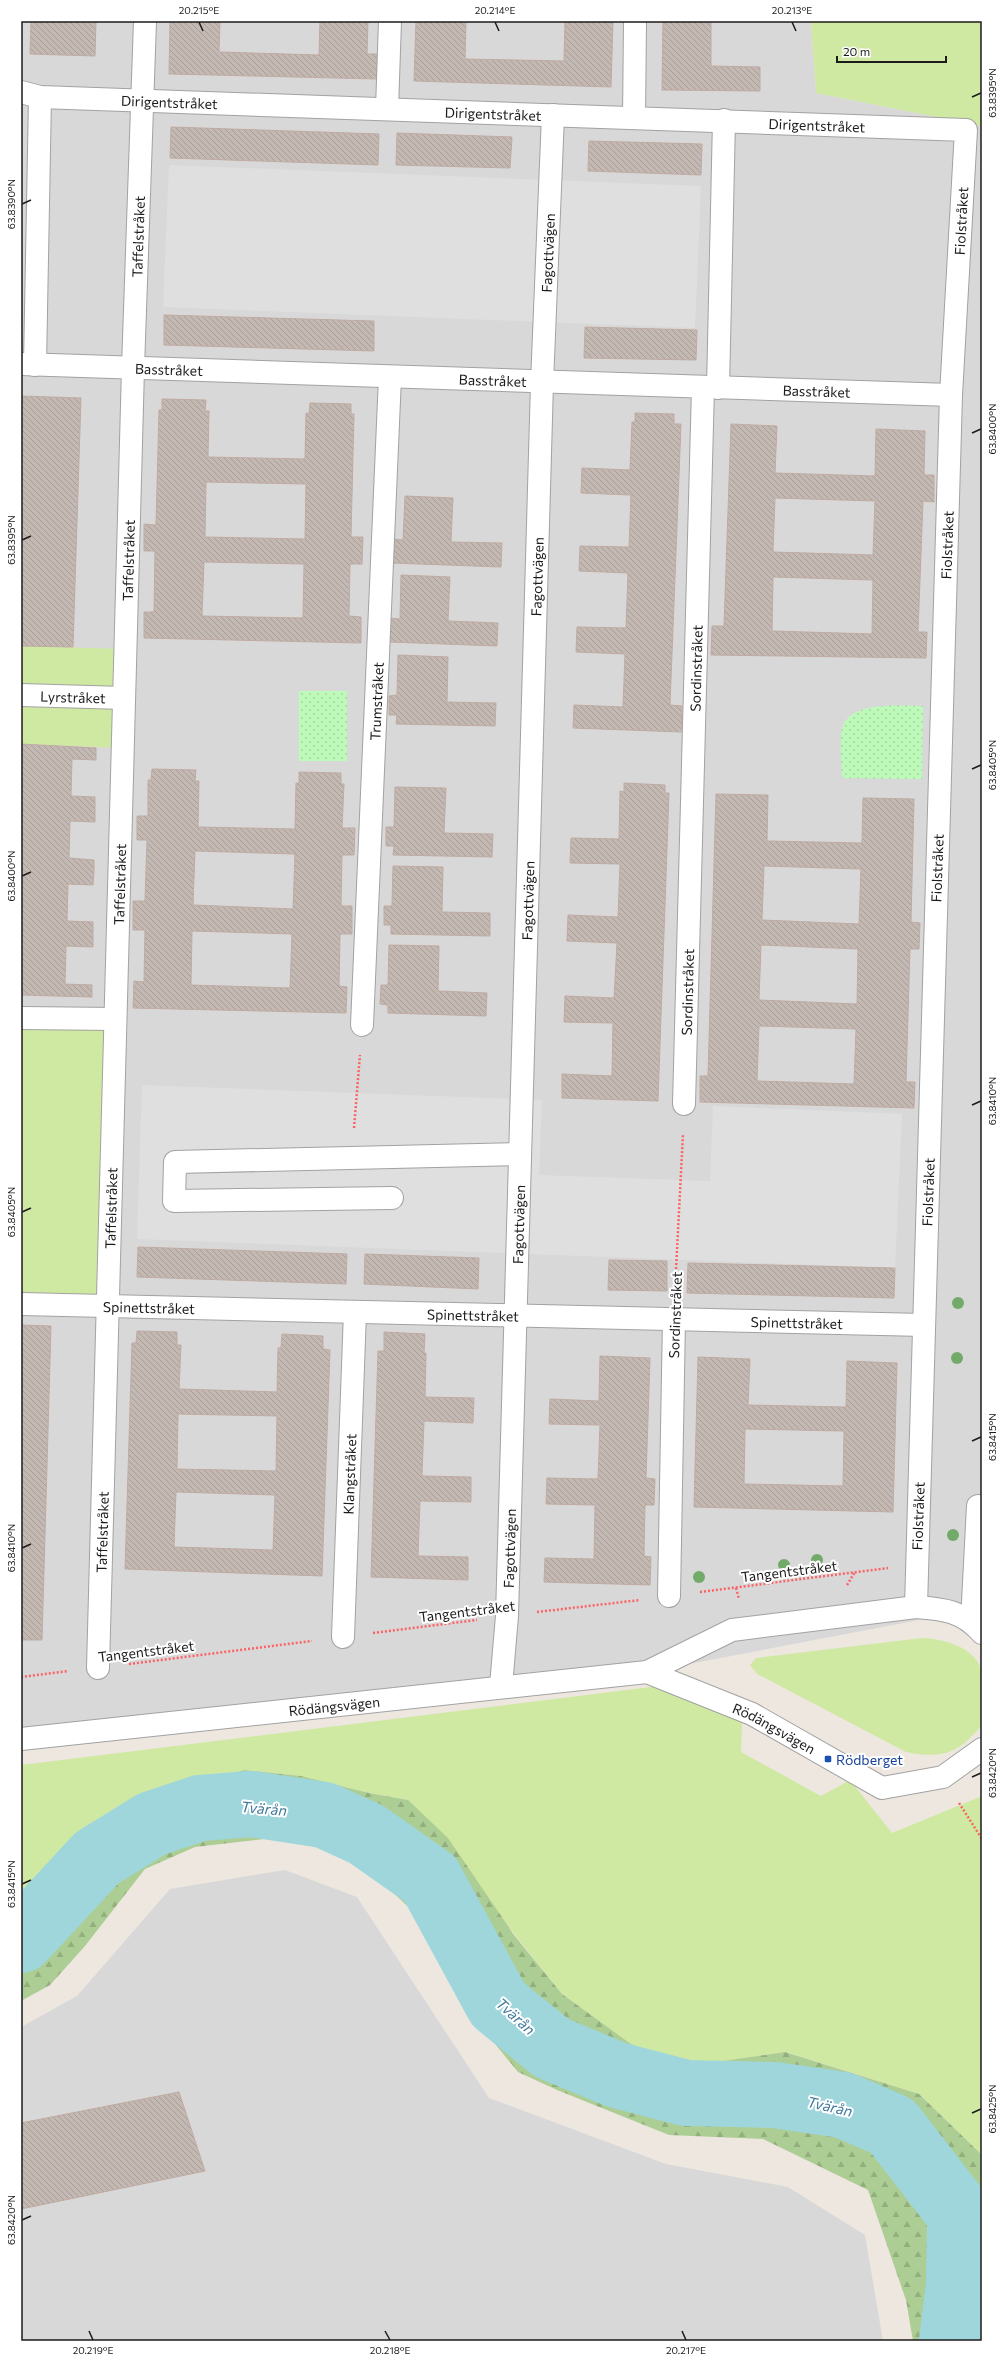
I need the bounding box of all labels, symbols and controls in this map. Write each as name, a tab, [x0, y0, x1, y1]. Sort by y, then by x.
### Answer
text: 20.215°E	[179, 4, 219, 16]
text: 20.214°E	[475, 4, 515, 16]
text: 20.213°E	[772, 4, 812, 16]
scale bar	[837, 38, 946, 64]
text: 20 m	[843, 44, 870, 58]
text: 63.8395°N	[986, 68, 998, 118]
street label: Dirigentstråket	[121, 91, 218, 112]
street label: Dirigentstråket	[444, 103, 542, 123]
street label: Dirigentstråket	[768, 114, 866, 135]
text: 63.8390°N	[5, 179, 17, 229]
street label: Fiolstråket	[951, 186, 971, 256]
street label: Taffelstråket	[128, 195, 147, 278]
street label: Fagottvägen	[537, 213, 557, 293]
street label: Basstråket	[135, 359, 203, 379]
street label: Basstråket	[459, 370, 527, 389]
street label: Basstråket	[782, 381, 851, 400]
text: 63.8400°N	[986, 403, 998, 455]
street label: Fiolstråket	[937, 510, 957, 580]
text: 63.8395°N	[5, 515, 17, 565]
street label: Taffelstråket	[118, 519, 137, 601]
street label: Fagottvägen	[527, 537, 546, 617]
street label: Sordinstråket	[686, 624, 705, 712]
street label: Trumstråket	[366, 661, 386, 741]
street label: Lyrstråket	[40, 687, 106, 706]
text: 63.8405°N	[986, 740, 998, 790]
street label: Fiolstråket	[927, 833, 947, 903]
street label: Taffelstråket	[110, 843, 129, 925]
text: 63.8400°N	[5, 850, 17, 902]
street label: Fagottvägen	[518, 861, 537, 941]
street label: Sordinstråket	[677, 948, 697, 1036]
text: 63.8410°N	[986, 1077, 998, 1125]
street label: Fiolstråket	[918, 1157, 938, 1227]
street label: Taffelstråket	[101, 1167, 120, 1249]
street label: Fagottvägen	[508, 1184, 528, 1264]
text: 63.8405°N	[5, 1187, 17, 1237]
street label: Sordinstråket	[665, 1271, 685, 1359]
street label: Spinettstråket	[103, 1297, 195, 1317]
street label: Spinettstråket	[427, 1305, 519, 1324]
street label: Spinettstråket	[751, 1312, 843, 1332]
text: 63.8415°N	[986, 1413, 998, 1461]
street label: Klangstråket	[339, 1433, 359, 1515]
street label: Fiolstråket	[908, 1481, 928, 1551]
street label: Taffelstråket	[92, 1491, 111, 1573]
street label: Fagottvägen	[499, 1508, 519, 1588]
text: 63.8410°N	[5, 1524, 17, 1572]
street label: Tangentstråket	[740, 1557, 838, 1585]
street label: Tangentstråket	[418, 1597, 516, 1625]
street label: Tangentstråket	[97, 1637, 195, 1665]
street label: Rödängsvägen	[288, 1692, 381, 1719]
street label: Rödängsvägen	[730, 1699, 819, 1757]
text: 63.8420°N	[986, 1748, 998, 1798]
place label: Rödberget	[836, 1751, 903, 1768]
marker: Rödberget	[823, 1754, 833, 1764]
water label: Tvärån	[240, 1797, 288, 1819]
text: 63.8415°N	[5, 1860, 17, 1908]
water label: Tvärån	[493, 1994, 539, 2038]
text: 63.8425°N	[986, 2084, 998, 2134]
water label: Tvärån	[805, 2092, 855, 2120]
text: 63.8420°N	[5, 2195, 17, 2245]
text: 20.219°E	[73, 2344, 113, 2356]
text: 20.218°E	[370, 2344, 410, 2356]
text: 20.217°E	[666, 2344, 706, 2356]

